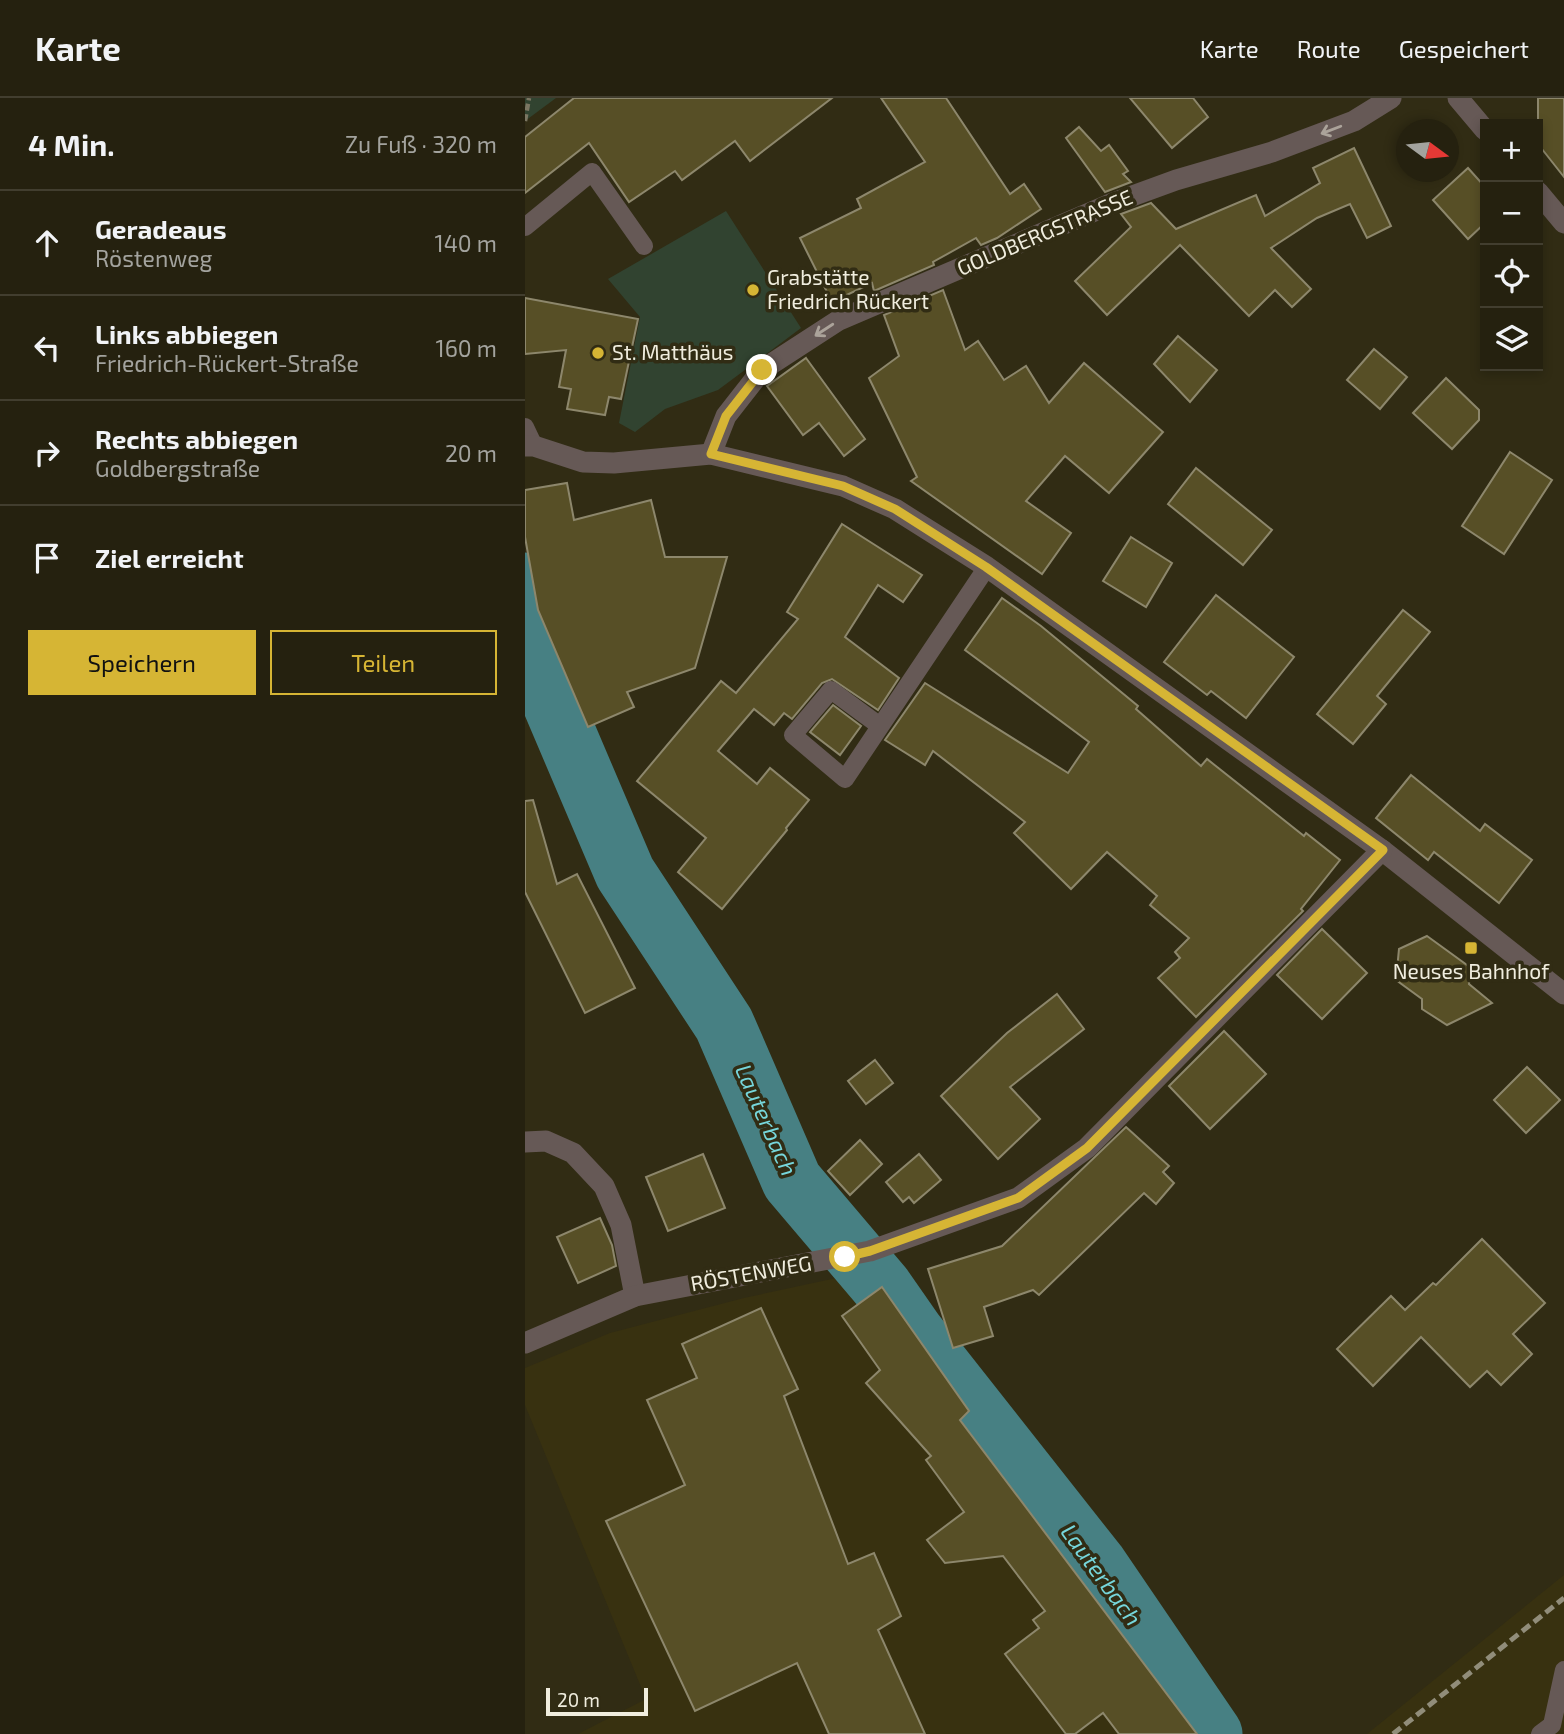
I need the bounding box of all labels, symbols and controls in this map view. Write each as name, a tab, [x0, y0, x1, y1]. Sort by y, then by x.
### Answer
text: Karte	[35, 28, 121, 68]
text: Karte	[1200, 34, 1259, 63]
text: Route	[1297, 34, 1361, 63]
text: Gespeichert	[1399, 34, 1529, 63]
north arrow	[1396, 119, 1459, 182]
map controls	[1480, 119, 1543, 371]
button: +	[1480, 119, 1543, 182]
one-way arrow	[1321, 124, 1343, 137]
text: 4 Min.	[28, 126, 115, 162]
text: Zu Fuß · 320 m	[345, 130, 497, 158]
button: −	[1480, 182, 1543, 245]
street label: GOLDBERGSTRASSE	[953, 183, 1136, 280]
text: Geradeaus	[95, 213, 227, 244]
icon: ahead	[28, 224, 66, 262]
text: 140 m	[435, 229, 497, 257]
text: Röstenweg	[95, 244, 212, 272]
button: locate	[1480, 245, 1543, 308]
place label: Grabstätte Friedrich Rückert	[767, 264, 929, 313]
marker: Grabstätte Friedrich Rückert	[745, 282, 761, 298]
button: layers	[1480, 308, 1543, 371]
text: Links abbiegen	[95, 318, 279, 349]
one-way arrow	[815, 323, 835, 337]
icon: left	[28, 329, 66, 367]
text: 160 m	[436, 334, 497, 362]
place label: St. Matthäus	[612, 339, 733, 364]
marker: St. Matthäus	[590, 345, 606, 361]
text: Friedrich-Rückert-Straße	[95, 349, 359, 377]
route end	[746, 354, 777, 385]
text: Rechts abbiegen	[95, 423, 298, 454]
icon: right	[28, 434, 66, 472]
text: 20 m	[445, 439, 497, 467]
text: Goldbergstraße	[95, 454, 260, 482]
icon: arrive	[28, 539, 66, 577]
text: Ziel erreicht	[95, 542, 244, 573]
button: Speichern	[28, 630, 256, 695]
button: Teilen	[270, 630, 497, 695]
marker: Neuses Bahnhof	[1463, 940, 1479, 956]
place label: Neuses Bahnhof	[1393, 958, 1550, 983]
water label: Lauterbach	[730, 1060, 804, 1180]
route start	[829, 1241, 860, 1272]
street label: RÖSTENWEG	[688, 1250, 813, 1295]
water label: Lauterbach	[1056, 1518, 1148, 1631]
scale bar	[546, 1685, 647, 1717]
text: 20 m	[557, 1688, 600, 1711]

